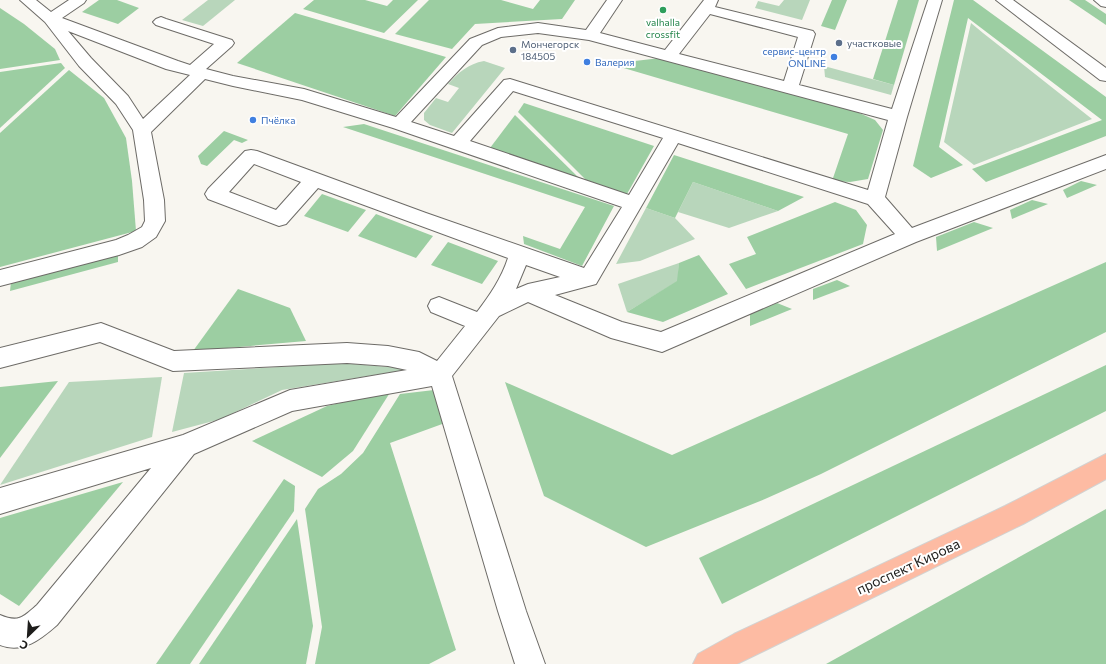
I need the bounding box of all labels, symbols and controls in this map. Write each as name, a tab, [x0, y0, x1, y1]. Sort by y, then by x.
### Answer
marker: valhalla crossfit	[658, 5, 668, 15]
place label: valhalla crossfit	[646, 16, 680, 40]
place label: участковые	[847, 37, 901, 49]
place label: Мончегорск 184505	[521, 38, 580, 62]
marker: участковые	[834, 38, 844, 48]
marker: Мончегорск 184505	[508, 45, 518, 55]
place label: сервис-центр ONLINE	[762, 45, 826, 69]
marker: сервис-центр ONLINE	[829, 52, 839, 62]
place label: Валерия	[595, 56, 635, 68]
marker: Валерия	[582, 57, 592, 67]
place label: Пчёлка	[261, 114, 295, 126]
marker: Пчёлка	[248, 115, 258, 125]
street label: проспект Кирова	[854, 535, 962, 597]
north arrow	[8, 616, 48, 656]
text: С	[17, 638, 30, 653]

